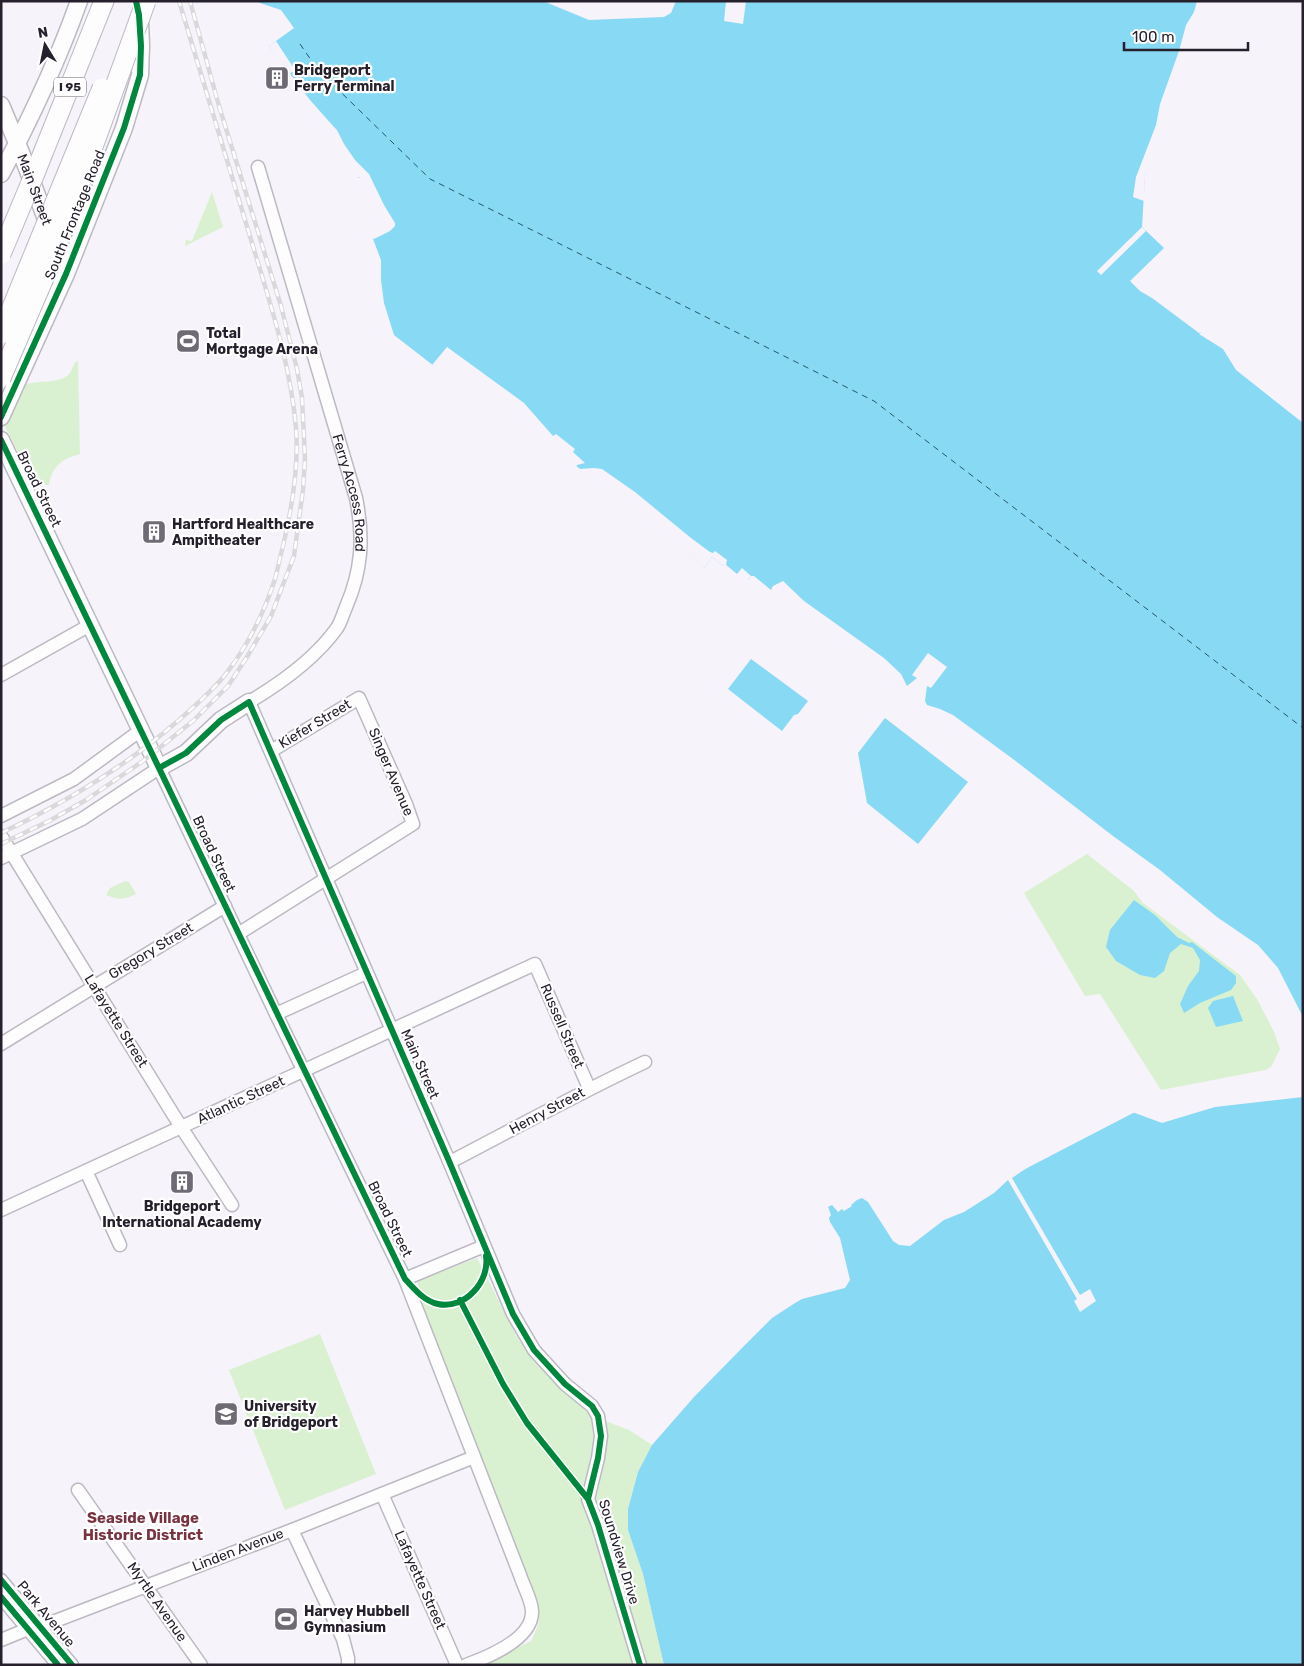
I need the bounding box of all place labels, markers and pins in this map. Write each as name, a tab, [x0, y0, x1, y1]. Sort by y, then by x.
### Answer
place label: Bridgeport Ferry Terminal	[294, 62, 395, 95]
building icon: Bridgeport Ferry Terminal	[264, 65, 290, 91]
place label: Total Mortgage Arena	[206, 325, 318, 358]
sports icon: Total Mortgage Arena	[175, 328, 201, 354]
place label: Hartford Healthcare Ampitheater	[172, 516, 314, 549]
building icon: Hartford Healthcare Ampitheater	[141, 519, 167, 545]
building icon: Bridgeport International Academy	[169, 1169, 195, 1195]
place label: Bridgeport International Academy	[102, 1198, 262, 1231]
place label: University of Bridgeport	[244, 1398, 338, 1431]
school or university icon: University of Bridgeport	[213, 1401, 239, 1427]
place label: Harvey Hubbell Gymnasium	[304, 1603, 409, 1636]
sports icon: Harvey Hubbell Gymnasium	[273, 1606, 299, 1632]

